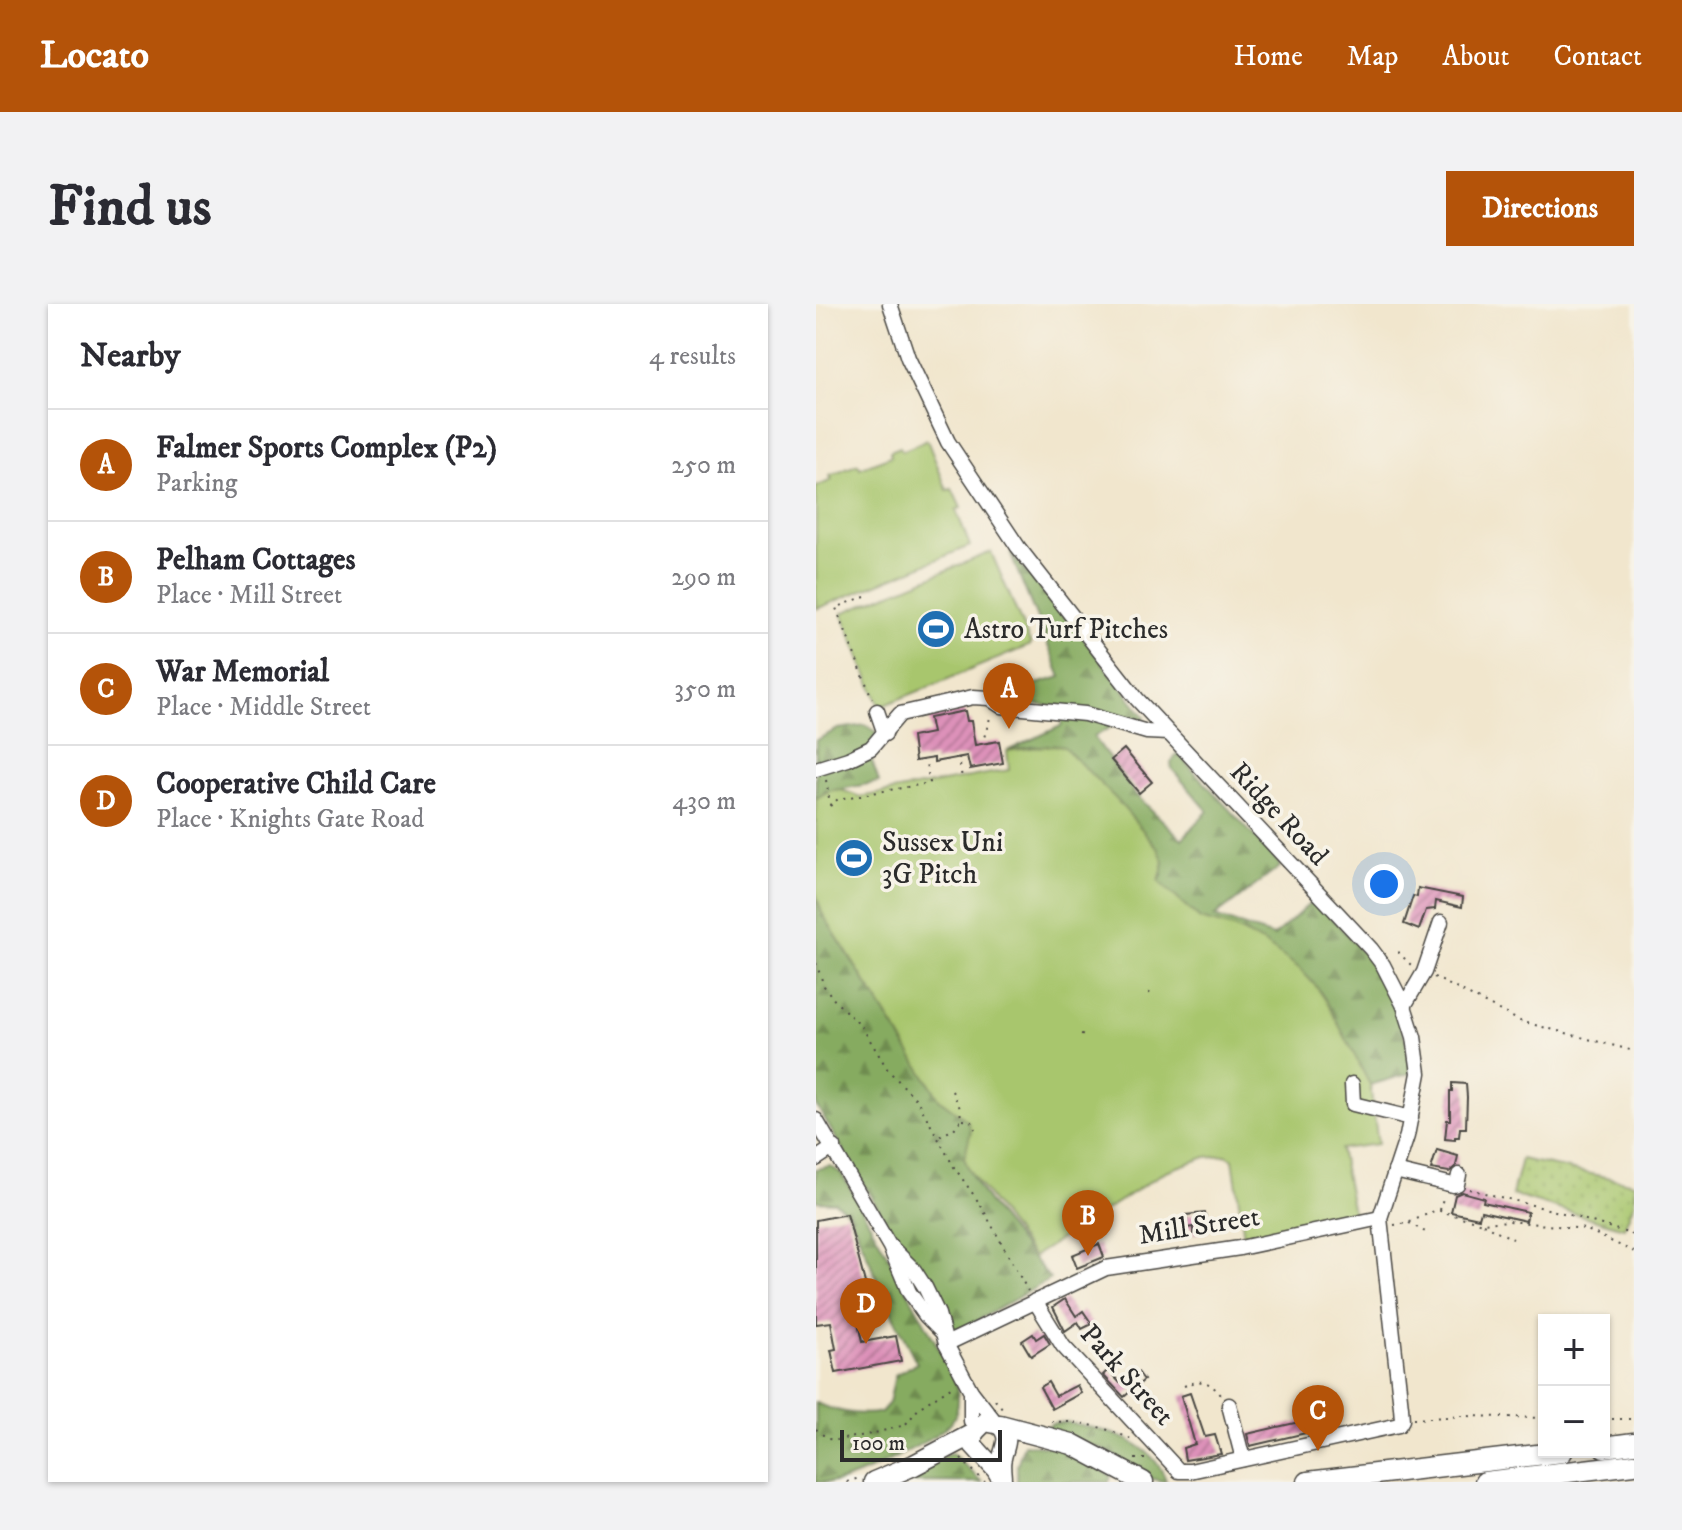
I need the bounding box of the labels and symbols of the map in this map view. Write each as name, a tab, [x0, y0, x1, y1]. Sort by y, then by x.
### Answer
sports icon: Astro Turf Pitches	[915, 608, 957, 650]
place label: Astro Turf Pitches	[964, 612, 1168, 647]
pin: A	[983, 663, 1035, 729]
street label: Ridge Road	[1222, 755, 1336, 873]
place label: Sussex Uni 3G Pitch	[882, 825, 1003, 892]
sports icon: Sussex Uni 3G Pitch	[833, 837, 875, 879]
your location	[1364, 864, 1404, 904]
pin: B	[1062, 1190, 1114, 1256]
street label: Mill Street	[1136, 1199, 1262, 1253]
pin: D	[840, 1278, 892, 1344]
street label: Park Street	[1072, 1317, 1182, 1433]
pin: C	[1292, 1385, 1344, 1451]
scale bar	[840, 1426, 1002, 1462]

